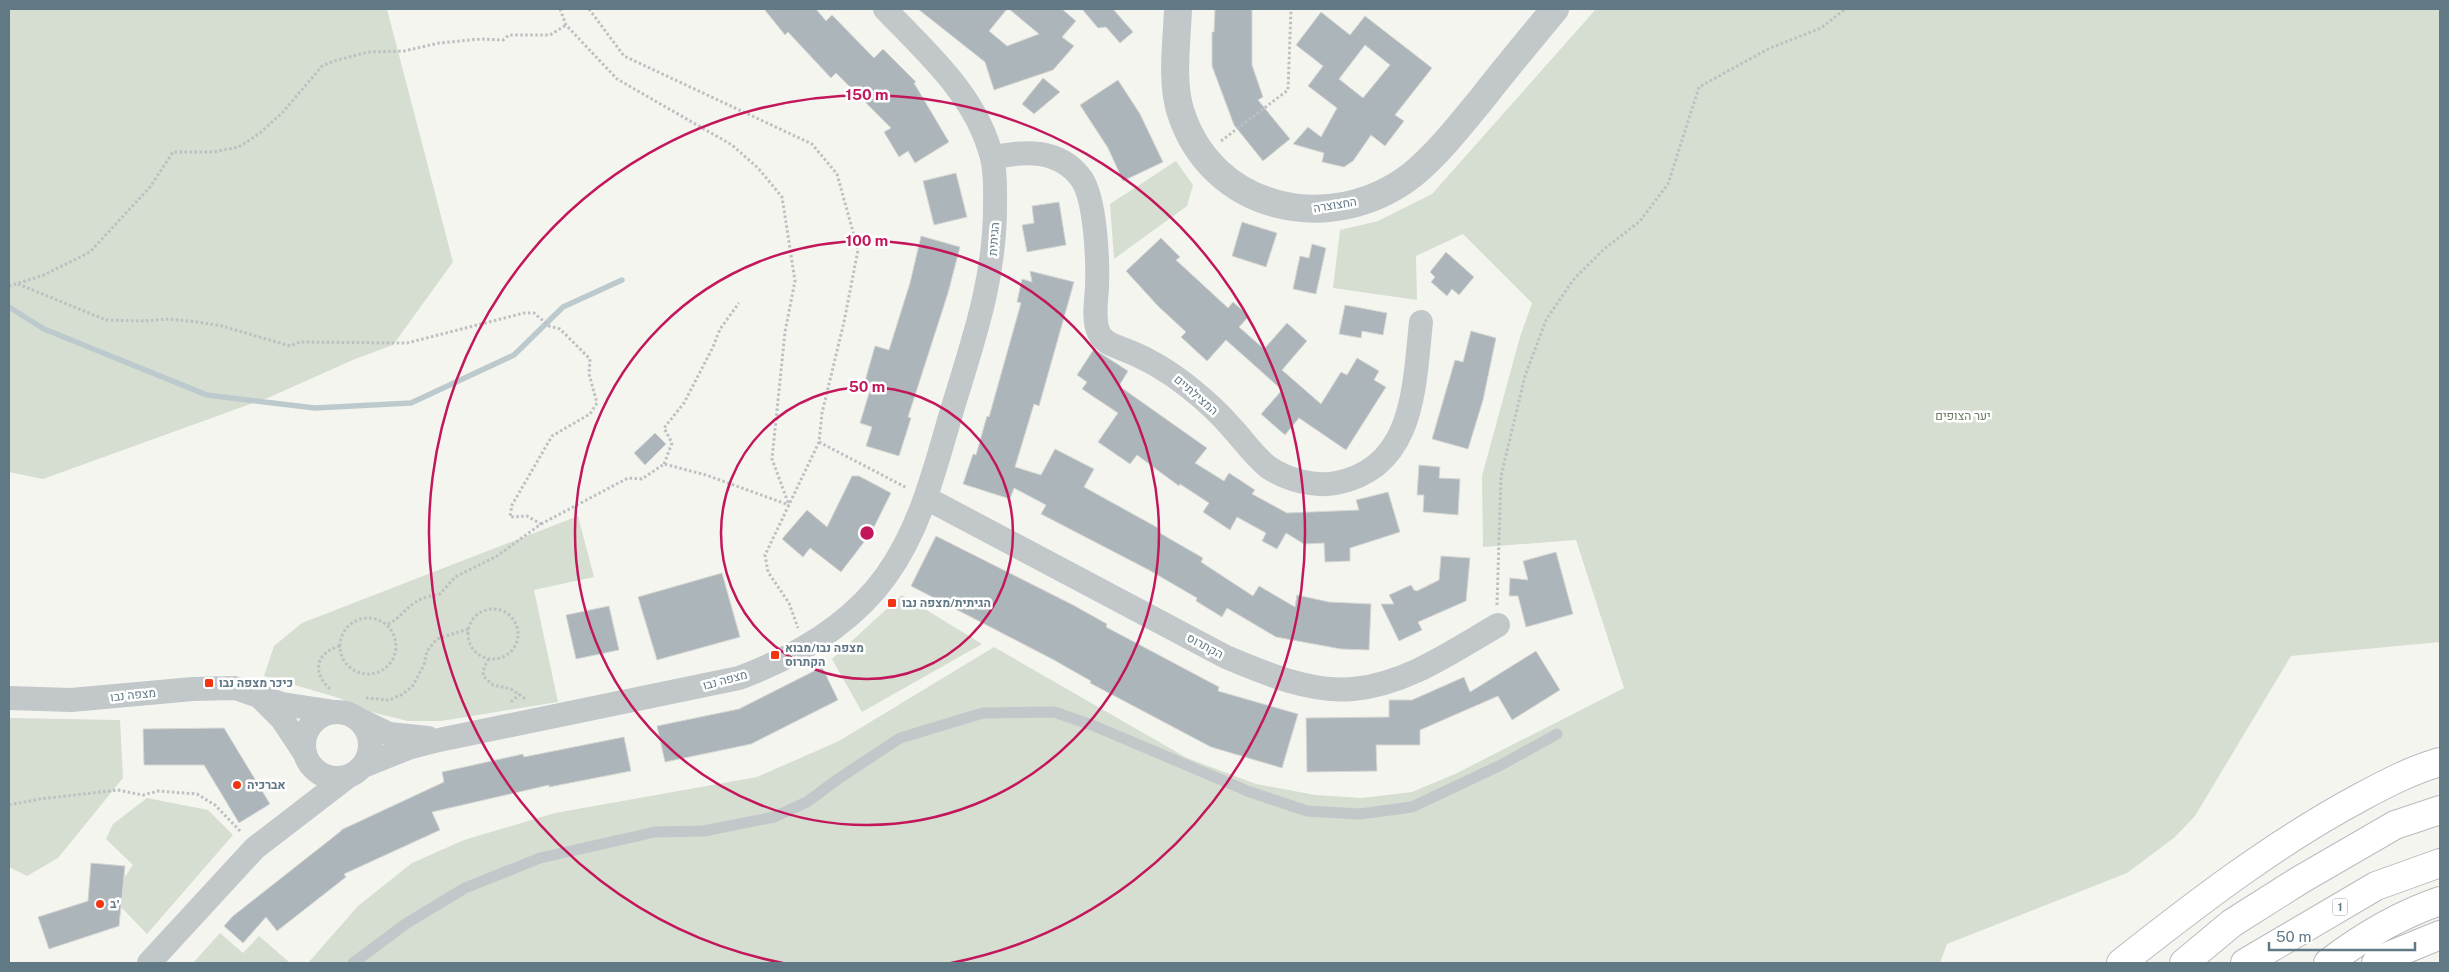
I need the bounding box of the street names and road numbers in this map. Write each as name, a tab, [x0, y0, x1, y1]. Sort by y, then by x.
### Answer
street label: החצוצרה	[1312, 195, 1358, 215]
street label: הגיתית	[986, 222, 1002, 256]
street label: המצילתיים	[1171, 372, 1221, 418]
street label: הקתרוס	[1184, 631, 1226, 661]
street label: מצפה נבו	[701, 667, 749, 693]
street label: מצפה נבו	[109, 686, 157, 704]
road number: 1	[2332, 899, 2348, 916]

